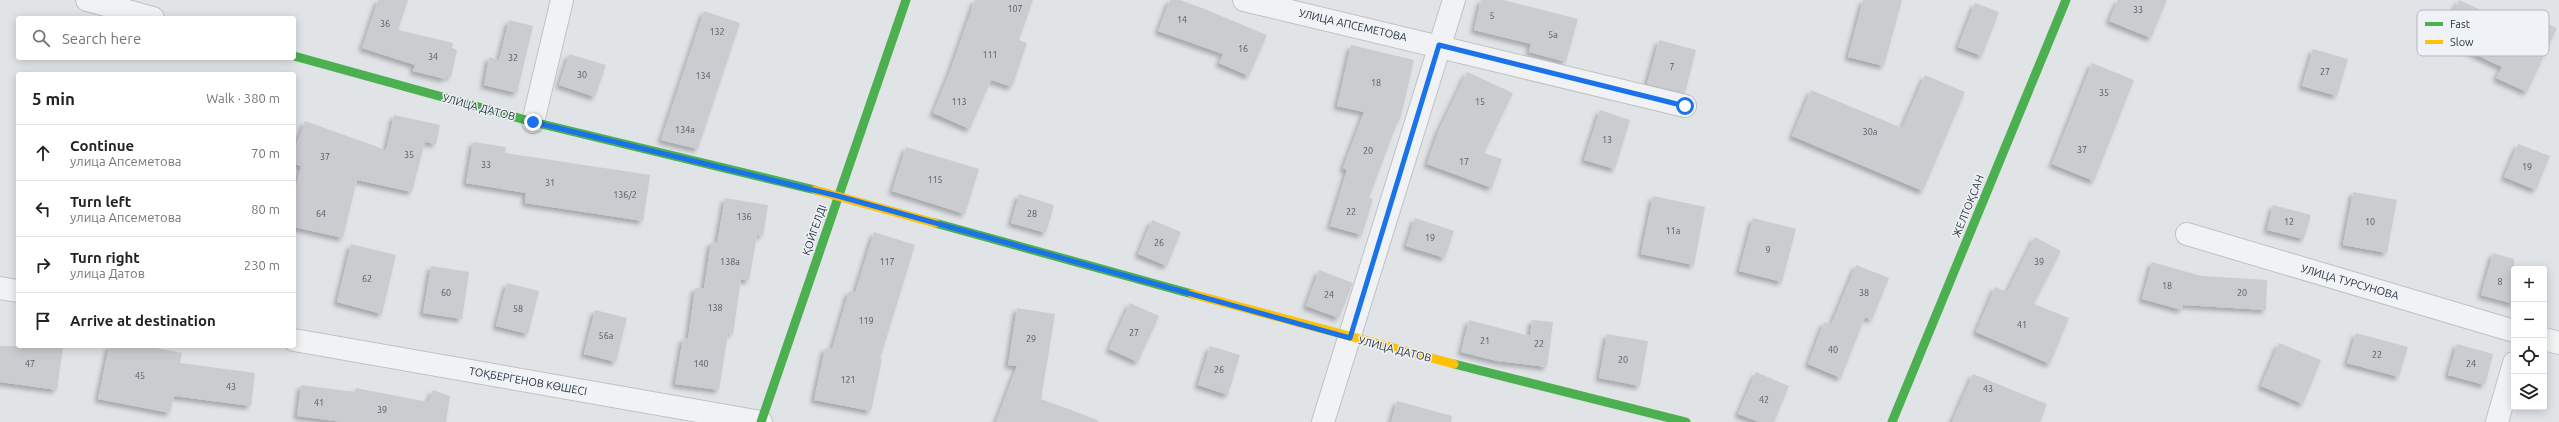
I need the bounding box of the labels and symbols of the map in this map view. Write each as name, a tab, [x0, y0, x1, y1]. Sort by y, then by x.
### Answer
house number: 107	[1007, 4, 1023, 14]
house number: 33	[2133, 5, 2143, 15]
street label: УЛИЦА АПСЕМЕТОВА	[1298, 7, 1409, 43]
legend	[2417, 10, 2549, 56]
house number: 5	[1489, 11, 1495, 21]
house number: 14	[1177, 15, 1187, 25]
text: Fast	[2450, 18, 2471, 30]
house number: 36	[380, 19, 390, 29]
house number: 132	[709, 27, 725, 37]
house number: 5а	[1548, 30, 1558, 40]
text: Slow	[2450, 36, 2474, 48]
house number: 16	[1238, 44, 1248, 54]
house number: 111	[982, 50, 998, 60]
house number: 34	[428, 52, 438, 62]
house number: 32	[508, 53, 518, 63]
house number: 7	[1669, 62, 1675, 72]
house number: 27	[2320, 67, 2330, 77]
house number: 30	[577, 70, 587, 80]
house number: 134	[695, 71, 711, 81]
house number: 18	[1371, 78, 1381, 88]
house number: 35	[2099, 88, 2109, 98]
street label: УЛИЦА ДАТОВ	[441, 92, 517, 122]
house number: 113	[951, 97, 967, 107]
house number: 15	[1475, 97, 1485, 107]
route start	[1676, 97, 1694, 115]
route end	[524, 113, 542, 131]
house number: 134а	[675, 125, 695, 135]
house number: 30а	[1863, 127, 1877, 137]
house number: 13	[1602, 135, 1612, 145]
house number: 37	[2077, 145, 2087, 155]
house number: 20	[1363, 146, 1373, 156]
house number: 35	[404, 150, 414, 160]
house number: 37	[320, 152, 330, 162]
house number: 17	[1459, 157, 1469, 167]
house number: 33	[481, 160, 491, 170]
house number: 19	[2522, 162, 2532, 172]
street label: ЖЕЛТОҚСАН	[1950, 173, 1986, 239]
house number: 115	[927, 175, 943, 185]
house number: 31	[545, 178, 555, 188]
house number: 136/2	[613, 190, 637, 200]
street label: ҚОЙГЕЛДІ	[800, 203, 828, 257]
house number: 22	[1346, 207, 1356, 217]
house number: 64	[316, 209, 326, 219]
house number: 28	[1027, 209, 1037, 219]
house number: 136	[736, 212, 752, 222]
house number: 12	[2284, 217, 2294, 227]
house number: 10	[2365, 217, 2375, 227]
house number: 11а	[1666, 226, 1680, 236]
house number: 19	[1425, 233, 1435, 243]
house number: 26	[1154, 238, 1164, 248]
house number: 9	[1765, 245, 1771, 255]
house number: 138а	[720, 257, 740, 267]
house number: 117	[879, 257, 895, 267]
house number: 39	[2034, 257, 2044, 267]
street label: УЛИЦА ТУРСУНОВА	[2300, 262, 2401, 302]
house number: 62	[362, 274, 372, 284]
house number: 8	[2497, 277, 2503, 287]
house number: 18	[2162, 281, 2172, 291]
house number: 60	[441, 288, 451, 298]
house number: 38	[1859, 288, 1869, 298]
house number: 20	[2237, 288, 2247, 298]
house number: 24	[1324, 290, 1334, 300]
house number: 138	[707, 303, 723, 313]
house number: 58	[513, 304, 523, 314]
house number: 119	[858, 316, 874, 326]
house number: 41	[2017, 320, 2027, 330]
house number: 27	[1129, 328, 1139, 338]
house number: 56а	[599, 331, 613, 341]
house number: 29	[1026, 334, 1036, 344]
street label: УЛИЦА ДАТОВ	[1357, 334, 1433, 364]
house number: 21	[1480, 336, 1490, 346]
house number: 22	[1534, 339, 1544, 349]
house number: 40	[1828, 345, 1838, 355]
house number: 22	[2372, 350, 2382, 360]
house number: 20	[1618, 355, 1628, 365]
house number: 47	[25, 359, 35, 369]
house number: 140	[693, 359, 709, 369]
house number: 24	[2466, 359, 2476, 369]
street label: ТОҚБЕРГЕНОВ КӨШЕСІ	[468, 365, 588, 397]
house number: 26	[1214, 365, 1224, 375]
house number: 45	[135, 371, 145, 381]
house number: 121	[840, 375, 856, 385]
house number: 43	[226, 382, 236, 392]
house number: 43	[1983, 384, 1993, 394]
house number: 42	[1759, 395, 1769, 405]
house number: 41	[314, 398, 324, 408]
house number: 39	[377, 405, 387, 415]

